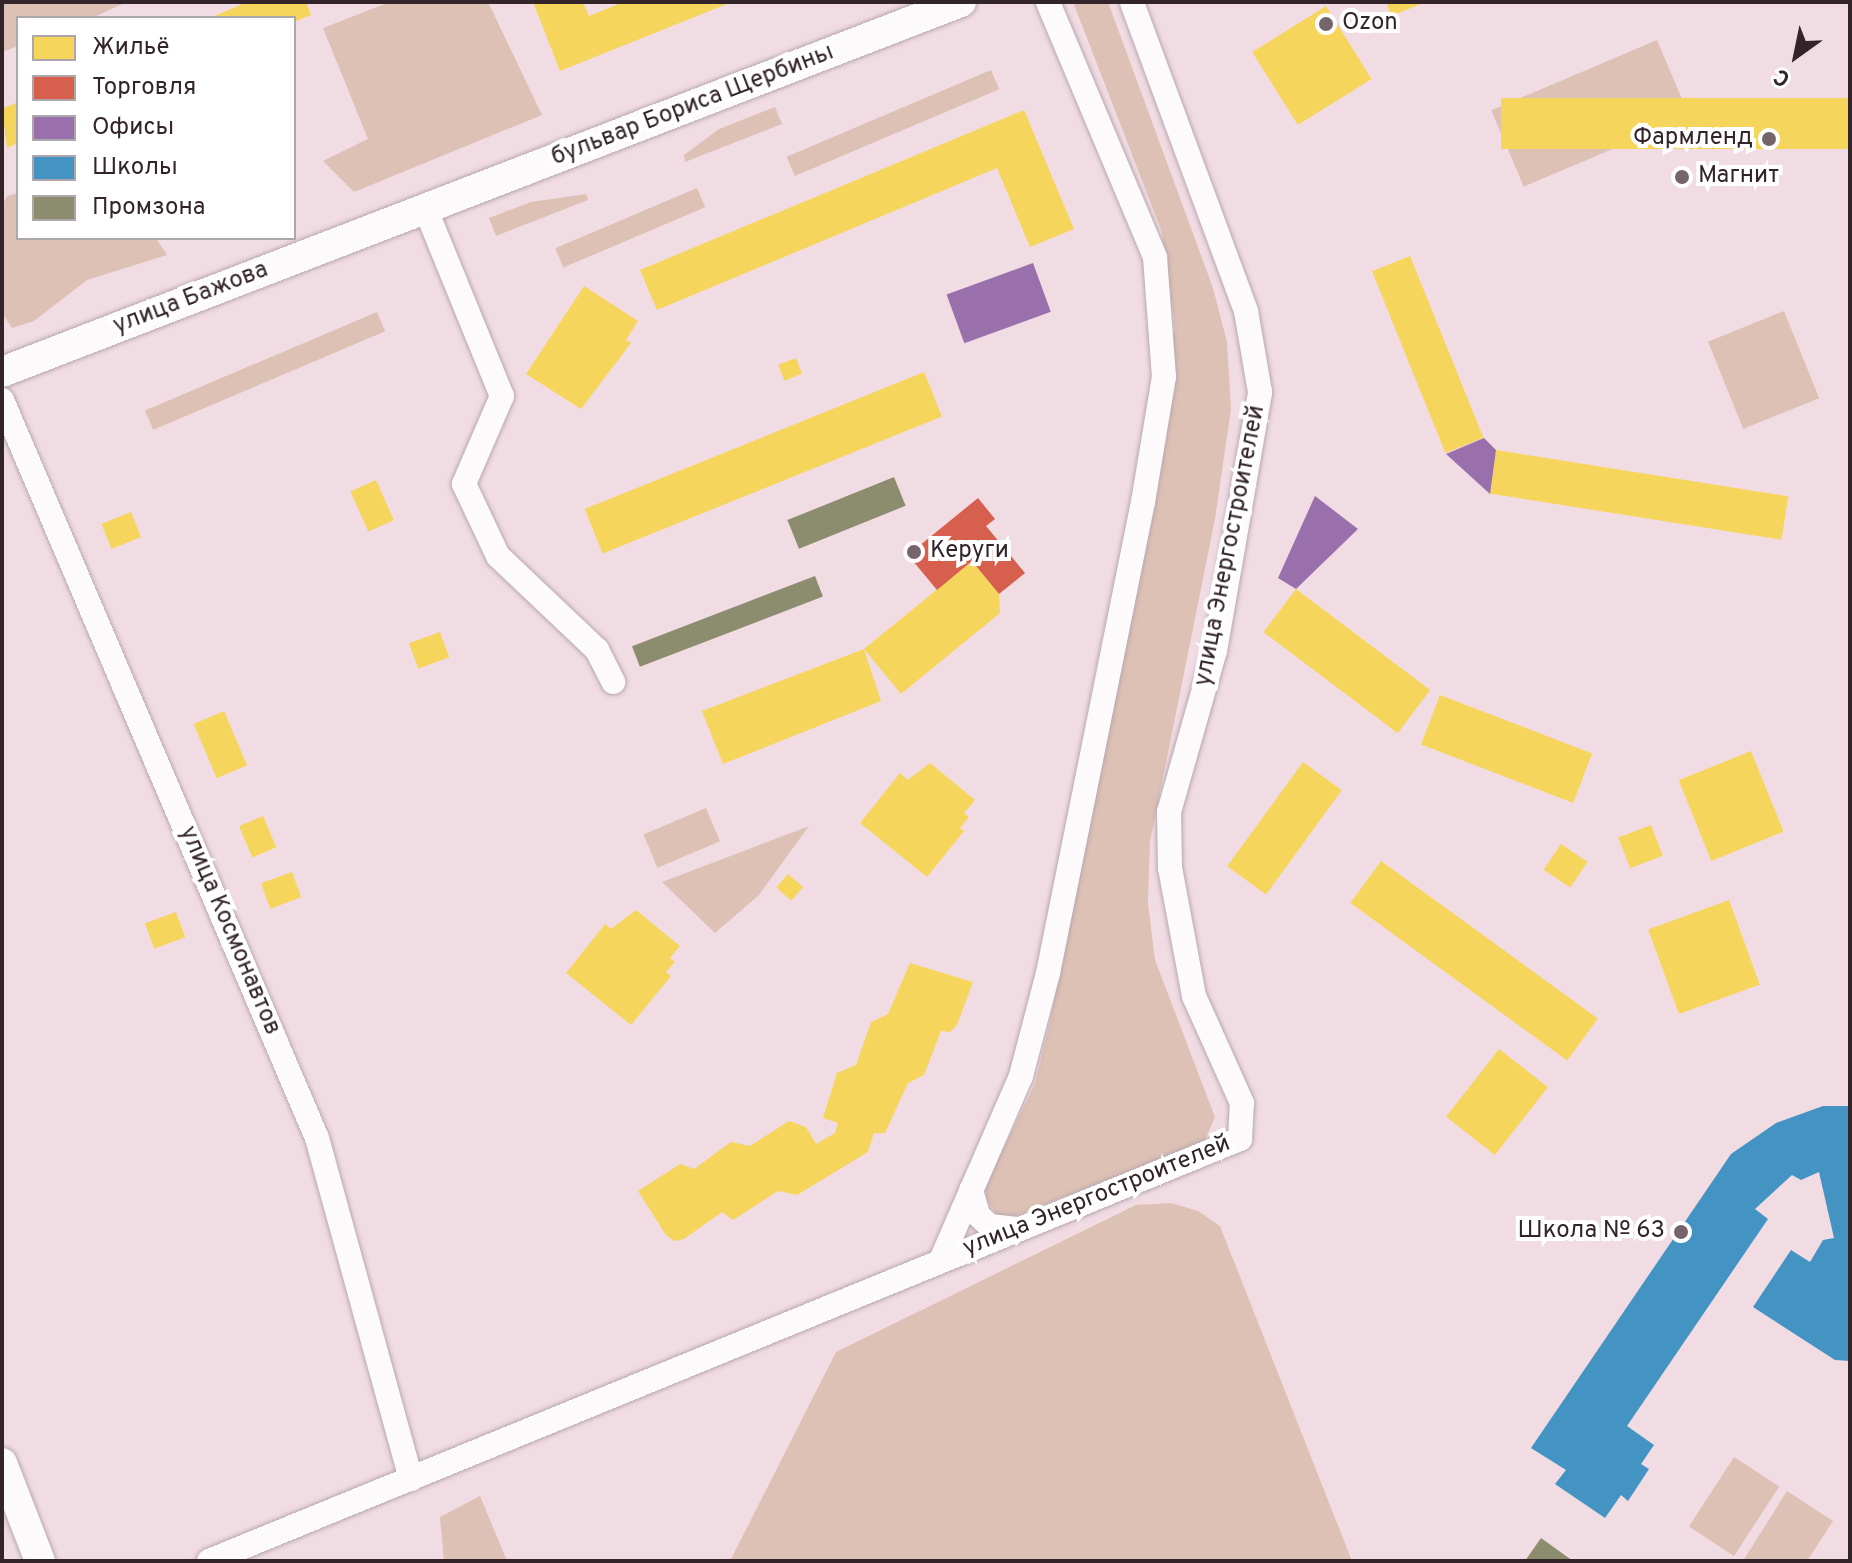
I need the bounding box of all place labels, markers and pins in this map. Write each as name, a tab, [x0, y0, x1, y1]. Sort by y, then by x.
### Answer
place label: Ozon	[1342, 10, 1398, 38]
marker: Ozon	[1317, 15, 1335, 33]
place label: Фармленд	[1633, 125, 1753, 153]
marker: Фармленд	[1760, 130, 1778, 148]
place label: Магнит	[1698, 163, 1779, 191]
marker: Магнит	[1673, 168, 1691, 186]
place label: Керуги	[930, 538, 1009, 566]
marker: Керуги	[905, 543, 923, 561]
place label: Школа № 63	[1517, 1218, 1665, 1246]
marker: Школа № 63	[1672, 1223, 1690, 1241]

